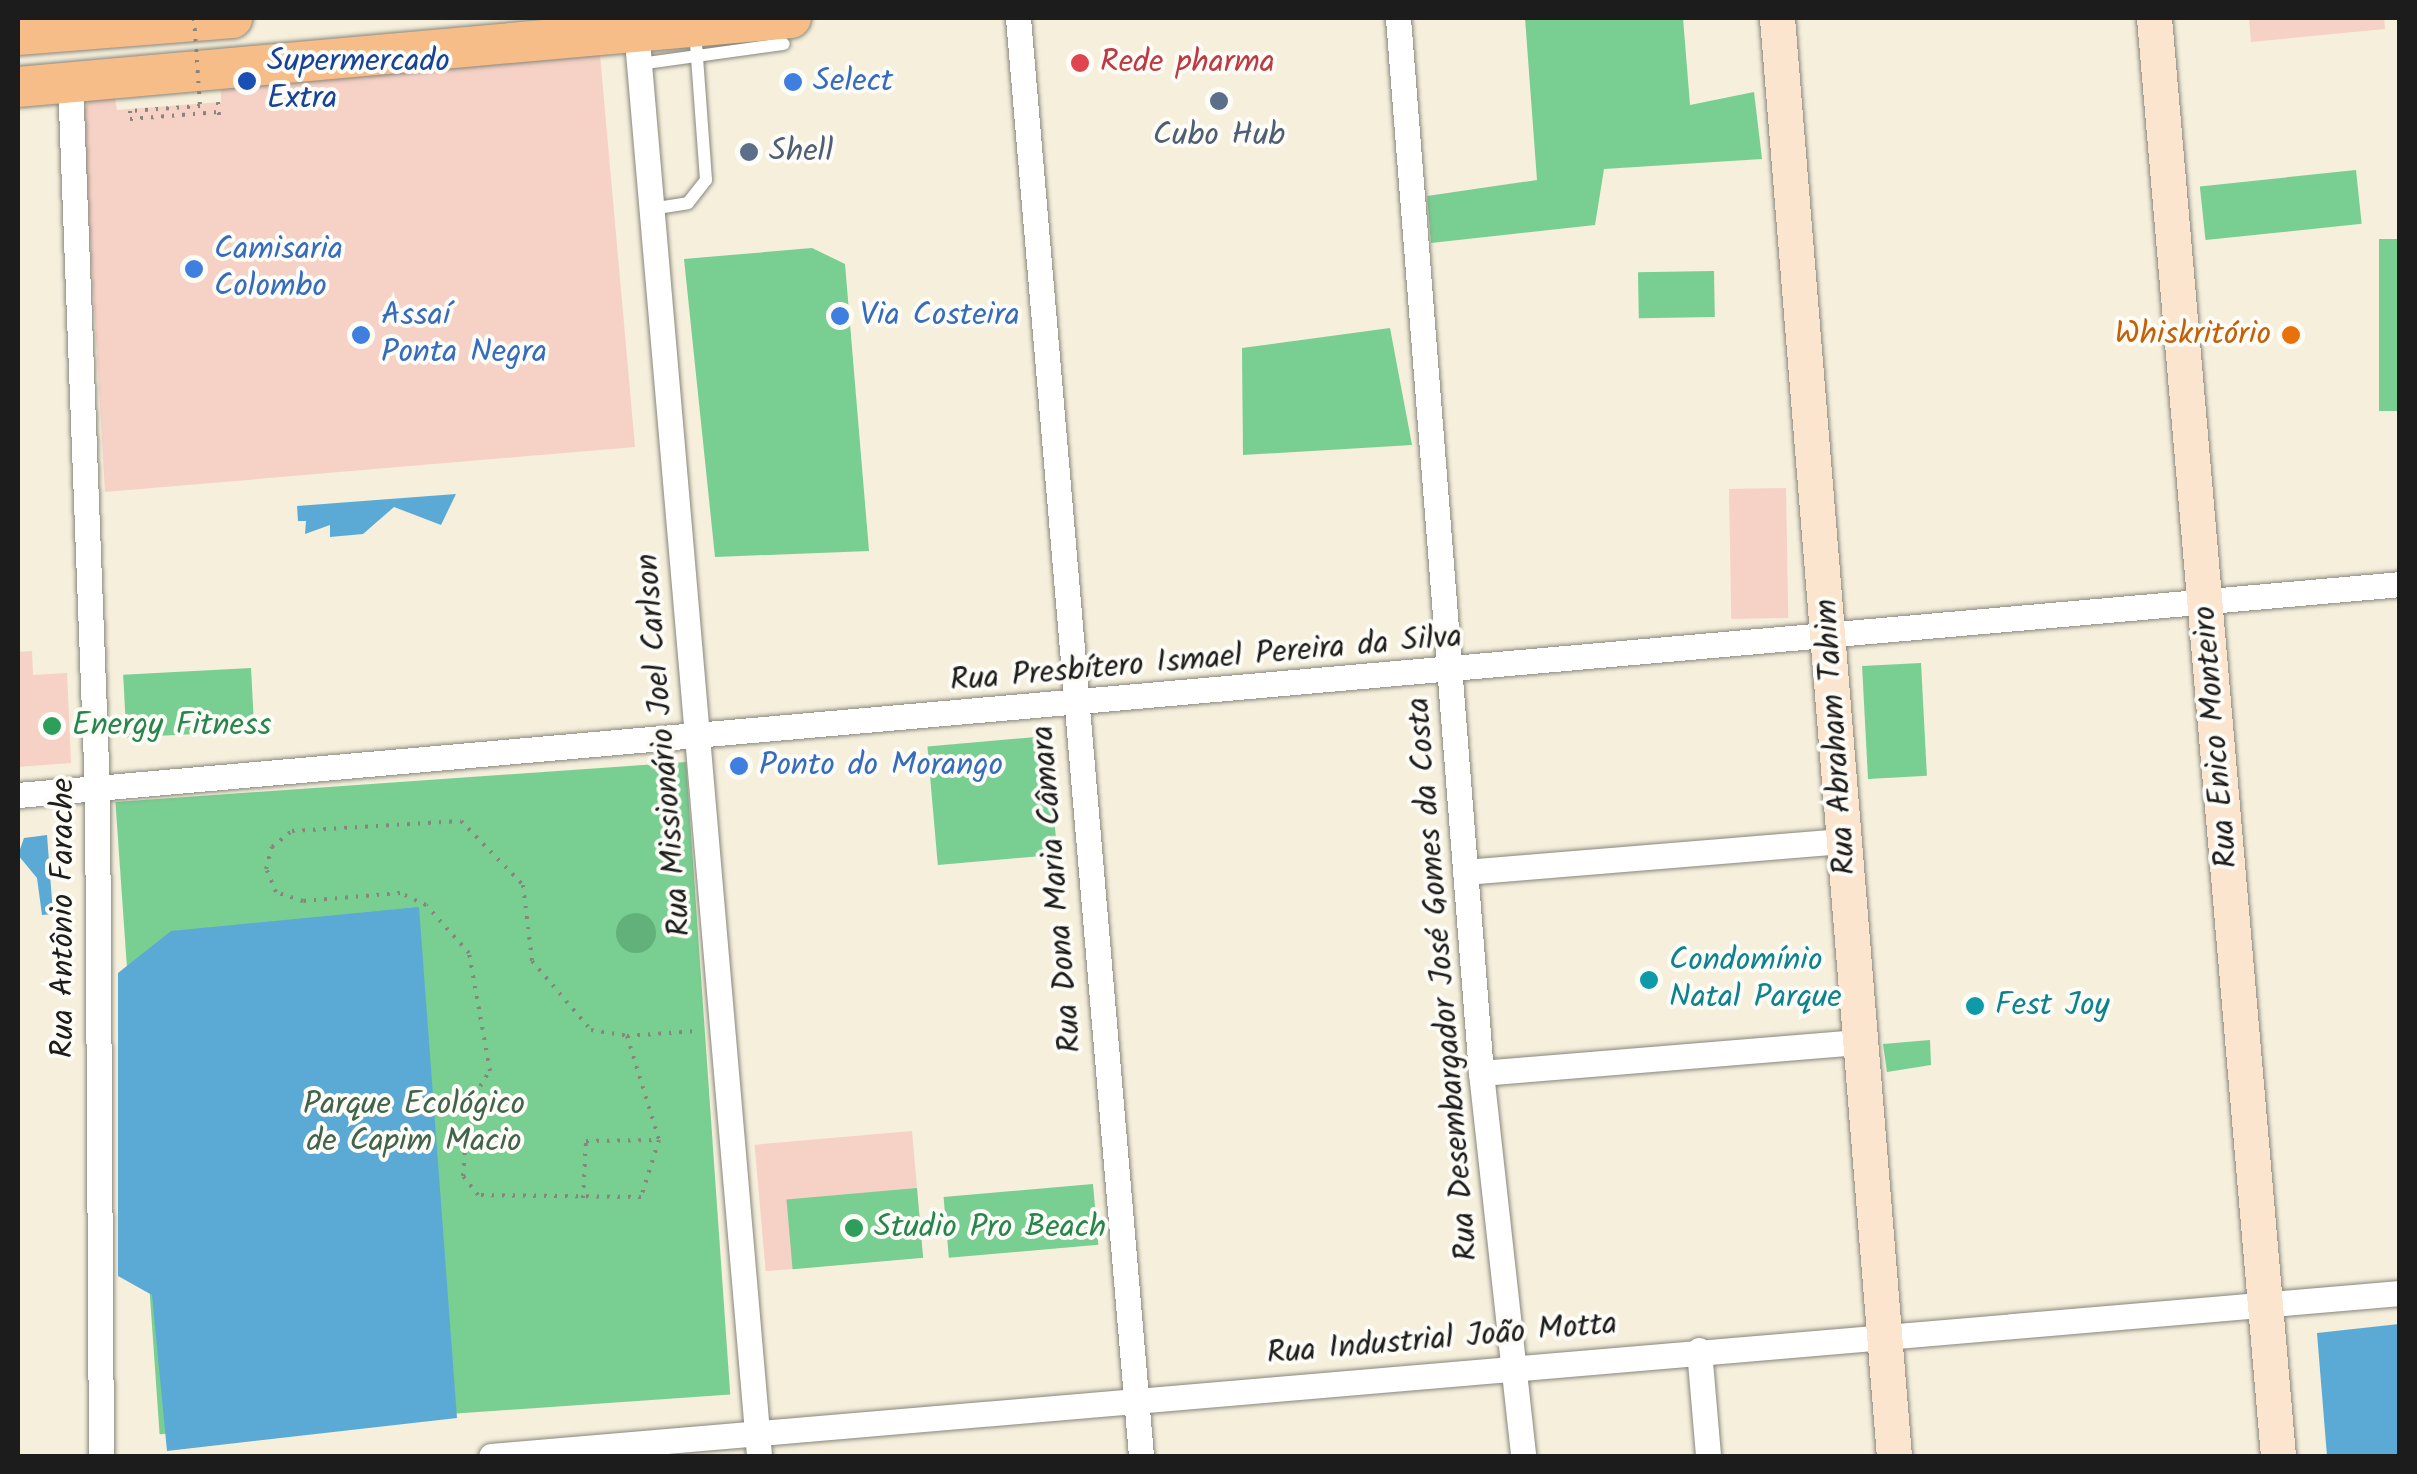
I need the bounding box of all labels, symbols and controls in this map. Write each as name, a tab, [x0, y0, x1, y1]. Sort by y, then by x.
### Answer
place label: Supermercado Extra	[267, 44, 450, 119]
place label: Rede pharma	[1100, 44, 1275, 82]
marker: Rede pharma	[1069, 52, 1091, 74]
place label: Select	[813, 63, 893, 101]
marker: Supermercado Extra	[236, 70, 258, 92]
marker: Select	[782, 71, 804, 93]
marker: Cubo Hub	[1208, 90, 1230, 112]
place label: Cubo Hub	[1153, 117, 1285, 155]
place label: Shell	[769, 133, 833, 171]
marker: Shell	[738, 141, 760, 163]
place label: Camisaria Colombo	[214, 232, 343, 307]
marker: Camisaria Colombo	[183, 258, 205, 280]
place label: Via Costeira	[860, 297, 1020, 335]
place label: Assaí Ponta Negra	[381, 298, 547, 373]
marker: Via Costeira	[829, 305, 851, 327]
place label: Whiskritório	[2115, 316, 2271, 354]
marker: Assaí Ponta Negra	[350, 324, 372, 346]
marker: Whiskritório	[2280, 324, 2302, 346]
street label: Rua Missionário Joel Carlson	[629, 552, 701, 938]
street label: Rua Abraham Tahim	[1808, 598, 1866, 876]
street label: Rua Enico Monteiro	[2186, 604, 2248, 870]
street label: Rua Presbítero Ismael Pereira da Silva	[948, 618, 1464, 702]
street label: Rua Desembargador José Gomes da Costa	[1400, 696, 1488, 1262]
place label: Energy Fitness	[72, 707, 271, 745]
marker: Energy Fitness	[41, 715, 63, 737]
street label: Rua Dona Maria Câmara	[1025, 724, 1091, 1054]
place label: Ponto do Morango	[759, 747, 1003, 785]
marker: Ponto do Morango	[728, 755, 750, 777]
street label: Rua Antônio Farache	[45, 778, 83, 1058]
place label: Condomínio Natal Parque	[1669, 943, 1842, 1018]
marker: Condomínio Natal Parque	[1638, 969, 1660, 991]
place label: Fest Joy	[1995, 987, 2109, 1025]
marker: Fest Joy	[1964, 995, 1986, 1017]
park label: Parque Ecológico de Capim Macio	[303, 1087, 525, 1162]
place label: Studio Pro Beach	[874, 1209, 1106, 1247]
marker: Studio Pro Beach	[843, 1217, 865, 1239]
street label: Rua Industrial João Motta	[1265, 1306, 1619, 1374]

